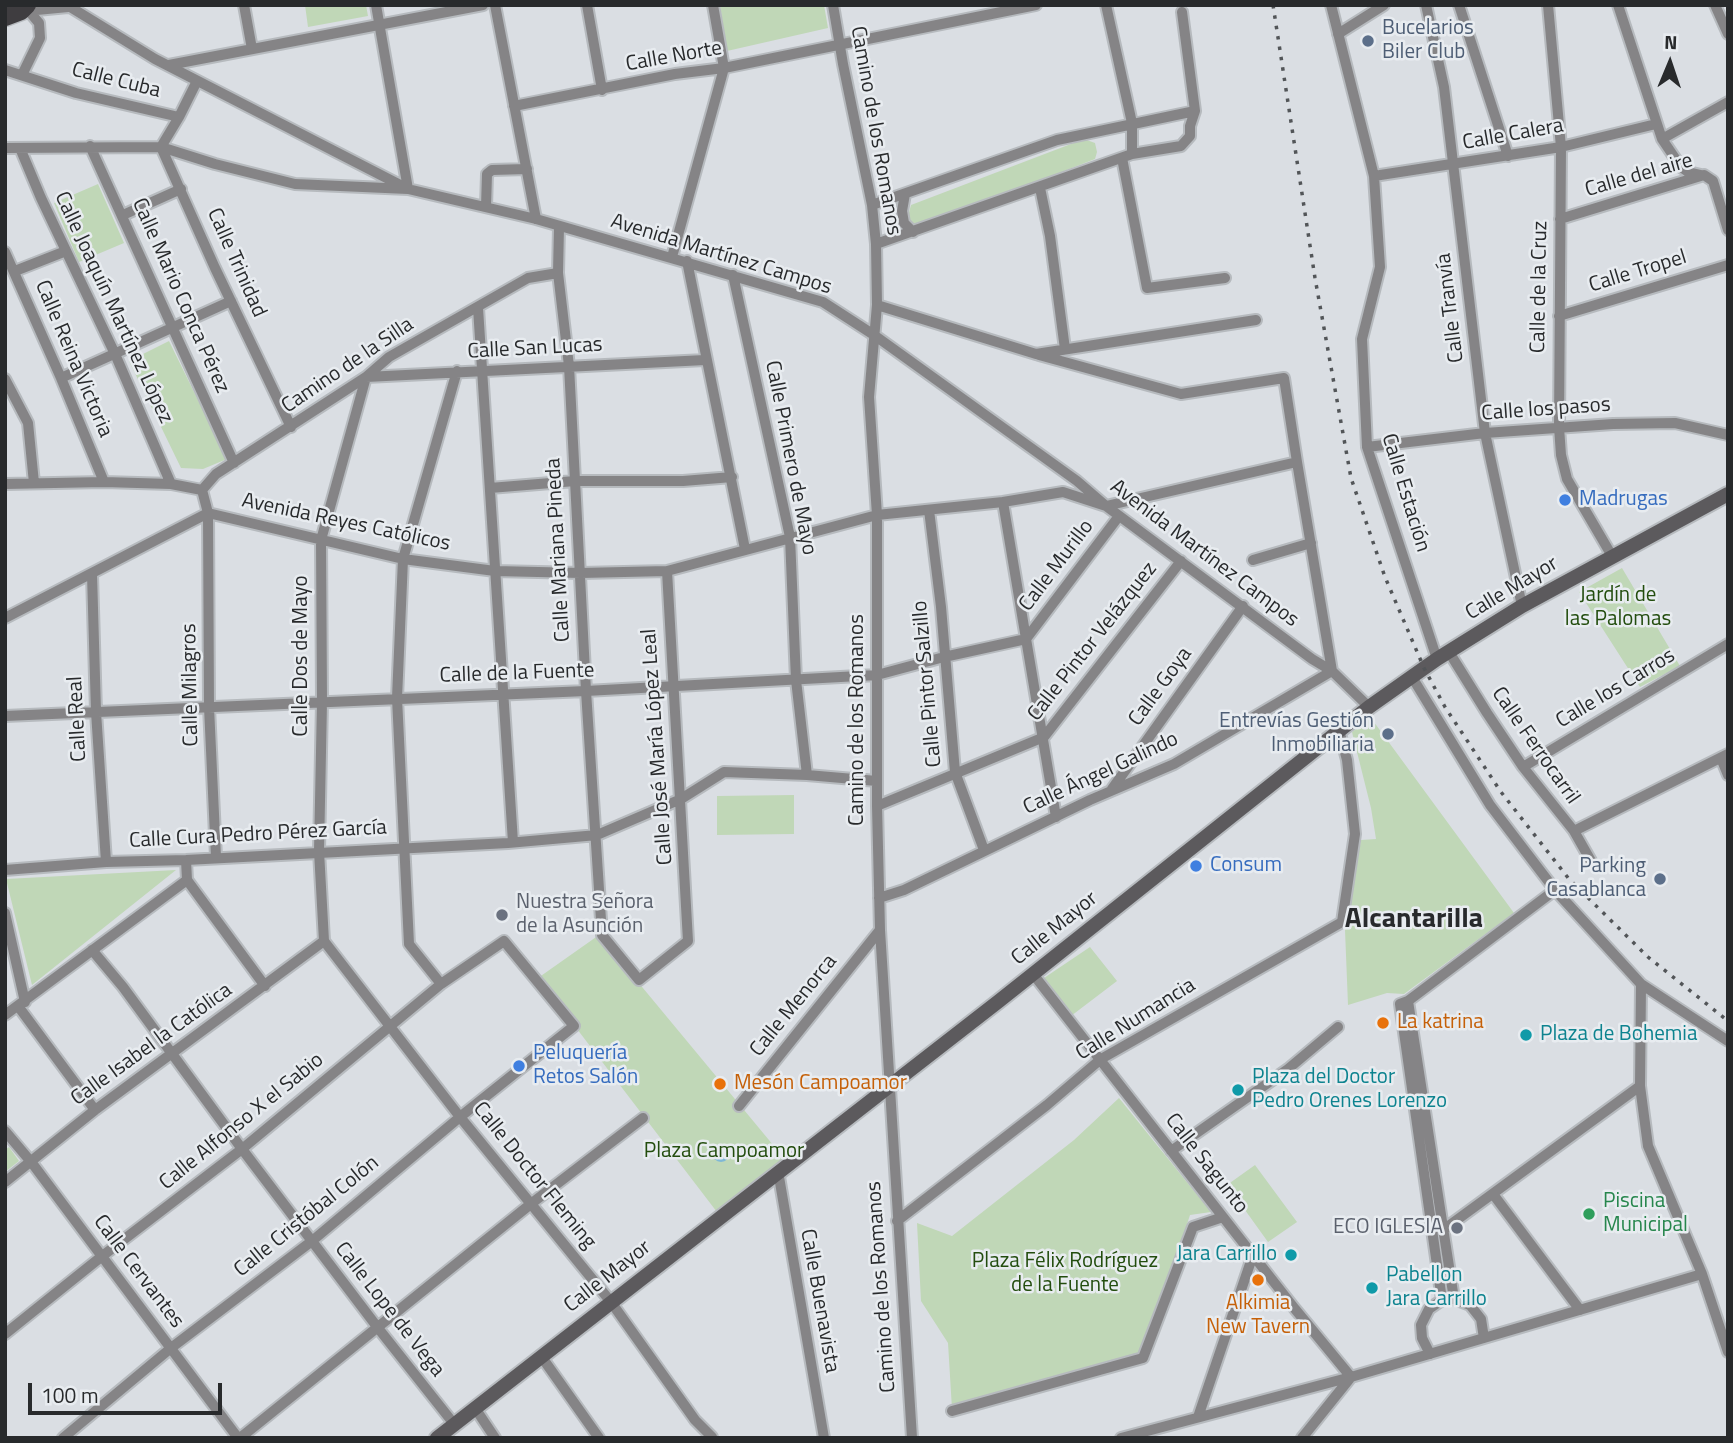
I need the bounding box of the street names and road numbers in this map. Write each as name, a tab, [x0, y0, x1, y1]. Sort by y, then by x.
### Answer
street label: Camino de los Romanos	[844, 25, 906, 237]
street label: Calle Norte	[624, 36, 724, 78]
street label: Calle Cuba	[69, 58, 163, 104]
street label: Calle Calera	[1461, 114, 1565, 156]
street label: Calle del aire	[1582, 149, 1696, 203]
street label: Calle Joaquín Martínez López	[48, 188, 178, 428]
street label: Calle Mario Conca Pérez	[126, 195, 234, 397]
street label: Calle Trinidad	[201, 205, 271, 321]
street label: Avenida Martínez Campos	[608, 209, 834, 301]
street label: Calle de la Cruz	[1526, 221, 1554, 353]
street label: Calle Tropel	[1586, 245, 1690, 299]
street label: Calle Tranvía	[1432, 252, 1470, 364]
street label: Calle Reina Victoria	[29, 277, 117, 441]
street label: Camino de la Silla	[277, 313, 419, 419]
street label: Calle San Lucas	[467, 333, 603, 365]
street label: Calle Primero de Mayo	[759, 359, 821, 557]
street label: Calle los pasos	[1481, 393, 1611, 427]
street label: Calle Estación	[1375, 431, 1435, 555]
street label: Calle Mariana Pineda	[542, 457, 576, 643]
street label: Avenida Martínez Campos	[1105, 475, 1303, 633]
street label: Avenida Reyes Católicos	[239, 489, 453, 557]
street label: Calle Murillo	[1014, 515, 1100, 617]
street label: Calle Mayor	[1461, 552, 1563, 626]
street label: Calle Pintor Velázquez	[1023, 557, 1163, 727]
street label: Calle Dos de Mayo	[289, 575, 315, 737]
street label: Calle Pintor Salzillo	[908, 600, 948, 768]
street label: Camino de los Romanos	[845, 614, 871, 826]
street label: Calle Milagros	[177, 623, 205, 747]
street label: Calle José María López Leal	[637, 628, 679, 866]
street label: Calle Goya	[1124, 643, 1198, 731]
street label: Calle los Carros	[1552, 644, 1680, 734]
street label: Calle de la Fuente	[439, 659, 595, 689]
street label: Calle Real	[63, 676, 93, 762]
street label: Calle Ferrocarril	[1485, 683, 1585, 809]
street label: Calle Ángel Galindo	[1020, 727, 1182, 821]
street label: Calle Cura Pedro Pérez García	[128, 816, 388, 854]
street label: Calle Mayor	[1007, 887, 1103, 971]
street label: Calle Menorca	[745, 950, 843, 1062]
street label: Calle Numancia	[1072, 973, 1200, 1067]
street label: Calle Isabel la Católica	[67, 978, 237, 1112]
street label: Calle Alfonso X el Sabio	[155, 1048, 329, 1196]
street label: Calle Doctor Fleming	[467, 1097, 601, 1255]
street label: Calle Sagunto	[1159, 1109, 1253, 1219]
street label: Calle Cristóbal Colón	[230, 1151, 384, 1283]
street label: Camino de los Romanos	[862, 1180, 902, 1394]
street label: Calle Cervantes	[87, 1210, 189, 1334]
street label: Calle Buenavista	[794, 1227, 844, 1375]
street label: Calle Mayor	[560, 1235, 656, 1319]
street label: Calle Lope de Vega	[329, 1238, 449, 1382]

